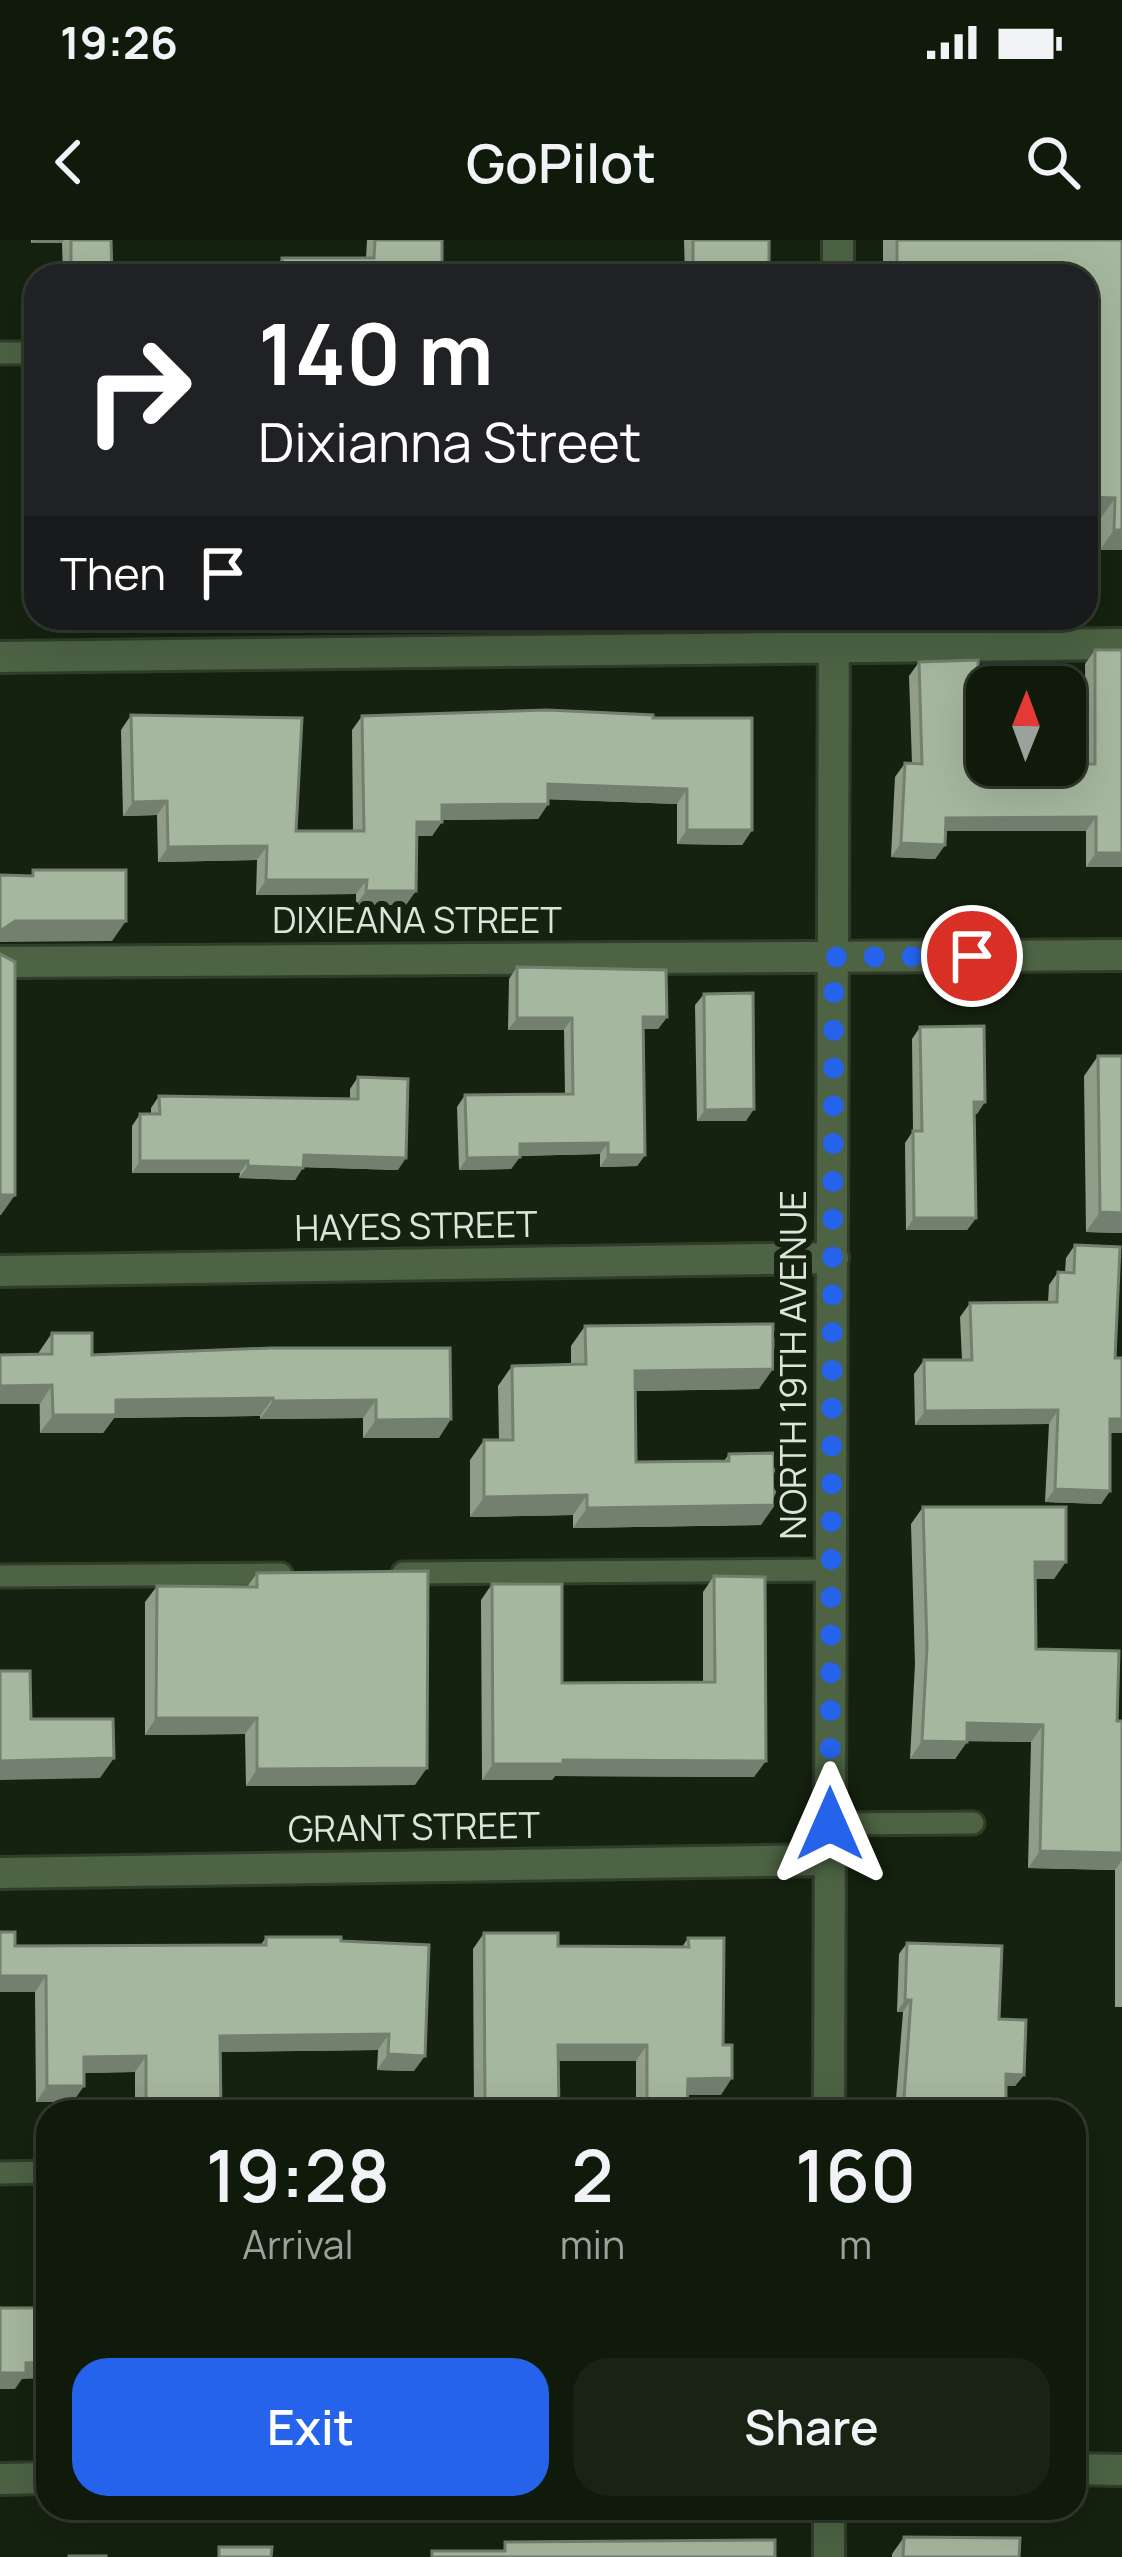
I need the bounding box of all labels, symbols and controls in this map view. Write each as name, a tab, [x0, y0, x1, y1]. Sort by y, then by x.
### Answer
text: 19:26	[60, 11, 178, 73]
text: GoPilot	[466, 125, 656, 199]
icon: back	[36, 129, 102, 195]
icon: search	[1020, 129, 1086, 195]
text: 140 m	[258, 295, 494, 410]
icon: right	[60, 312, 216, 468]
text: Dixianna Street	[258, 404, 641, 478]
icon: arrive	[190, 540, 256, 606]
text: Then	[60, 542, 166, 604]
north arrow	[966, 666, 1086, 786]
map controls	[966, 666, 1086, 786]
street label: DIXIEANA STREET	[272, 895, 562, 944]
pin	[921, 905, 1023, 1007]
icon: arrive	[939, 923, 1005, 989]
street label: NORTH 19TH AVENUE	[768, 1190, 817, 1540]
street label: HAYES STREET	[294, 1199, 538, 1252]
position arrow	[767, 1761, 893, 1887]
street label: GRANT STREET	[288, 1800, 541, 1853]
text: 19:28	[206, 2125, 390, 2224]
text: 2	[571, 2125, 614, 2224]
text: 160	[795, 2125, 916, 2224]
text: Arrival	[242, 2217, 354, 2271]
text: min	[560, 2217, 625, 2271]
text: m	[839, 2217, 872, 2271]
button: Exit	[72, 2358, 549, 2496]
button: Share	[573, 2358, 1050, 2496]

